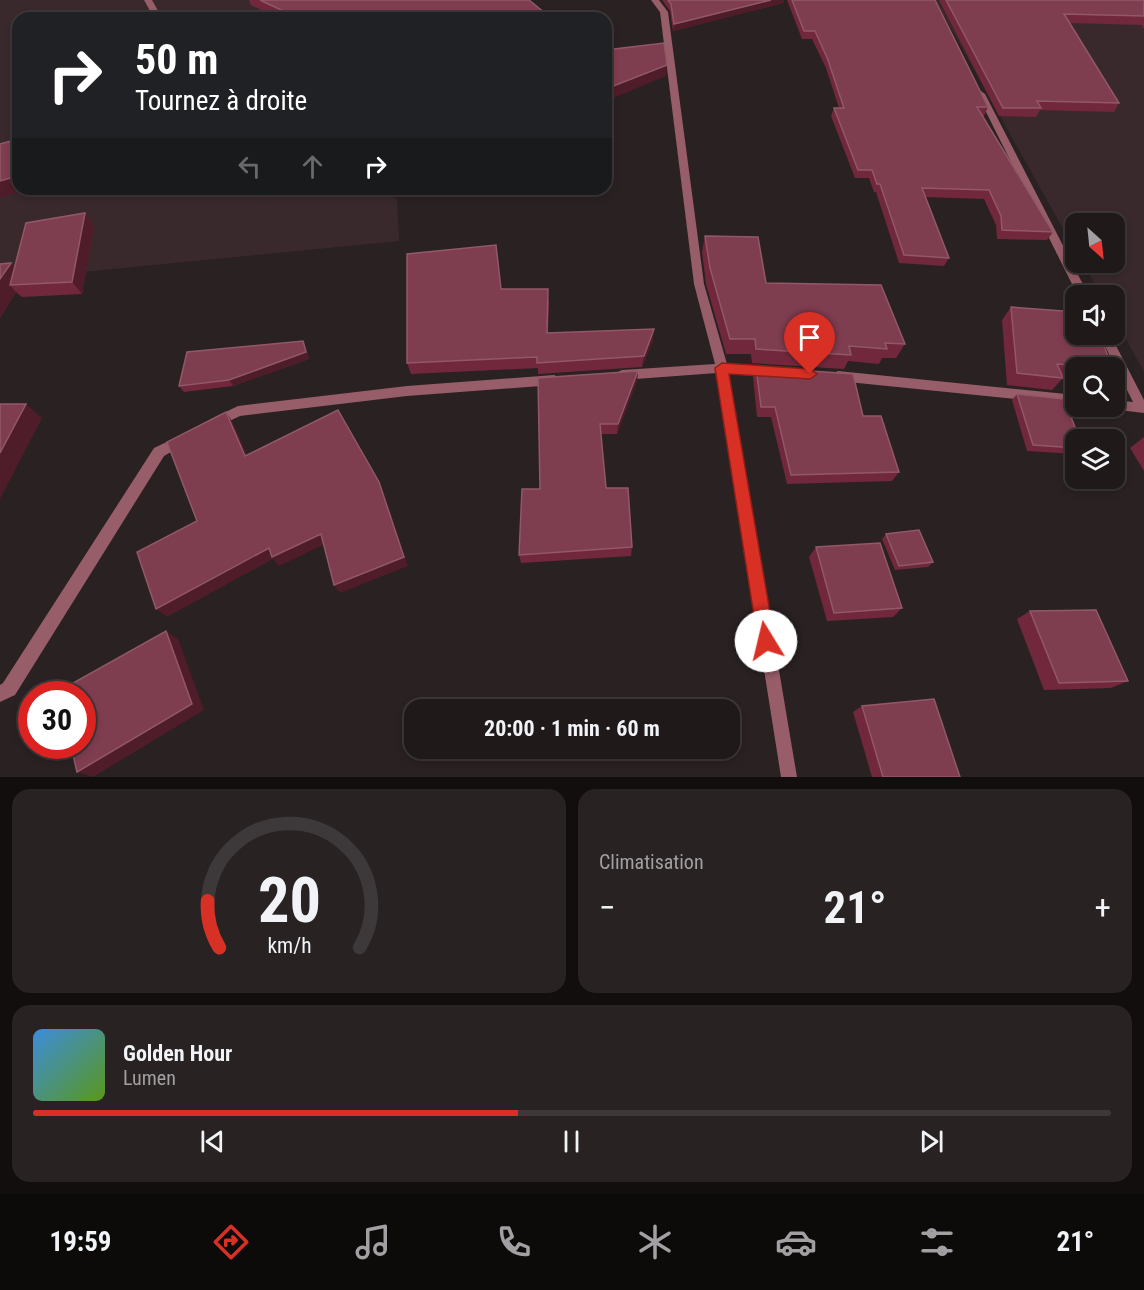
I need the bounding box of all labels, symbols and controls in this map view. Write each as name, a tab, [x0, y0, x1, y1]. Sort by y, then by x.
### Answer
text: 50 m	[135, 35, 218, 84]
icon: right	[36, 36, 114, 114]
text: Tournez à droite	[135, 85, 307, 117]
icon: left	[233, 150, 266, 183]
icon: ahead	[296, 150, 329, 183]
icon: right	[359, 150, 392, 183]
north arrow	[1065, 213, 1125, 273]
map controls	[1065, 213, 1125, 489]
button: sound	[1065, 285, 1125, 345]
pin	[784, 312, 835, 374]
icon: arrive	[793, 321, 826, 354]
button: search	[1065, 357, 1125, 417]
button: layers	[1065, 429, 1125, 489]
position arrow	[734, 609, 798, 673]
speed limit sign: 30	[18, 681, 96, 759]
text: 20:00 · 1 min · 60 m	[484, 716, 660, 741]
text: Climatisation	[599, 850, 704, 874]
text: 20	[257, 864, 321, 937]
text: 21°	[824, 881, 887, 934]
text: −	[599, 888, 616, 927]
text: +	[1095, 888, 1111, 927]
text: km/h	[267, 933, 311, 958]
text: Golden Hour	[123, 1041, 232, 1066]
text: Lumen	[123, 1066, 176, 1090]
icon: previous	[196, 1125, 229, 1158]
icon: pause	[555, 1125, 588, 1158]
icon: next	[915, 1125, 948, 1158]
icon: directions	[210, 1221, 252, 1263]
icon: music	[352, 1221, 394, 1263]
icon: phone	[493, 1221, 535, 1263]
icon: climate	[634, 1221, 676, 1263]
icon: car	[775, 1221, 817, 1263]
icon: filters	[916, 1221, 958, 1263]
text: 19:59	[50, 1226, 111, 1258]
text: 21°	[1057, 1226, 1094, 1258]

